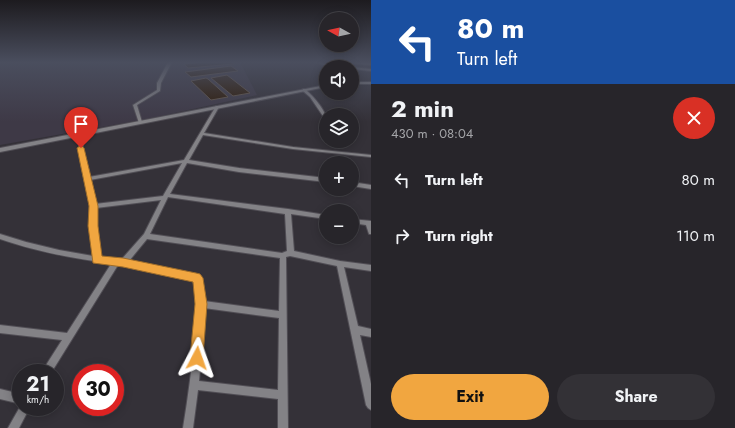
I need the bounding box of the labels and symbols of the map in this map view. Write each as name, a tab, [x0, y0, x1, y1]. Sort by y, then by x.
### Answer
north arrow	[319, 12, 359, 52]
pin	[64, 107, 98, 148]
position arrow	[176, 337, 218, 379]
speed limit sign: 30	[72, 364, 124, 416]

